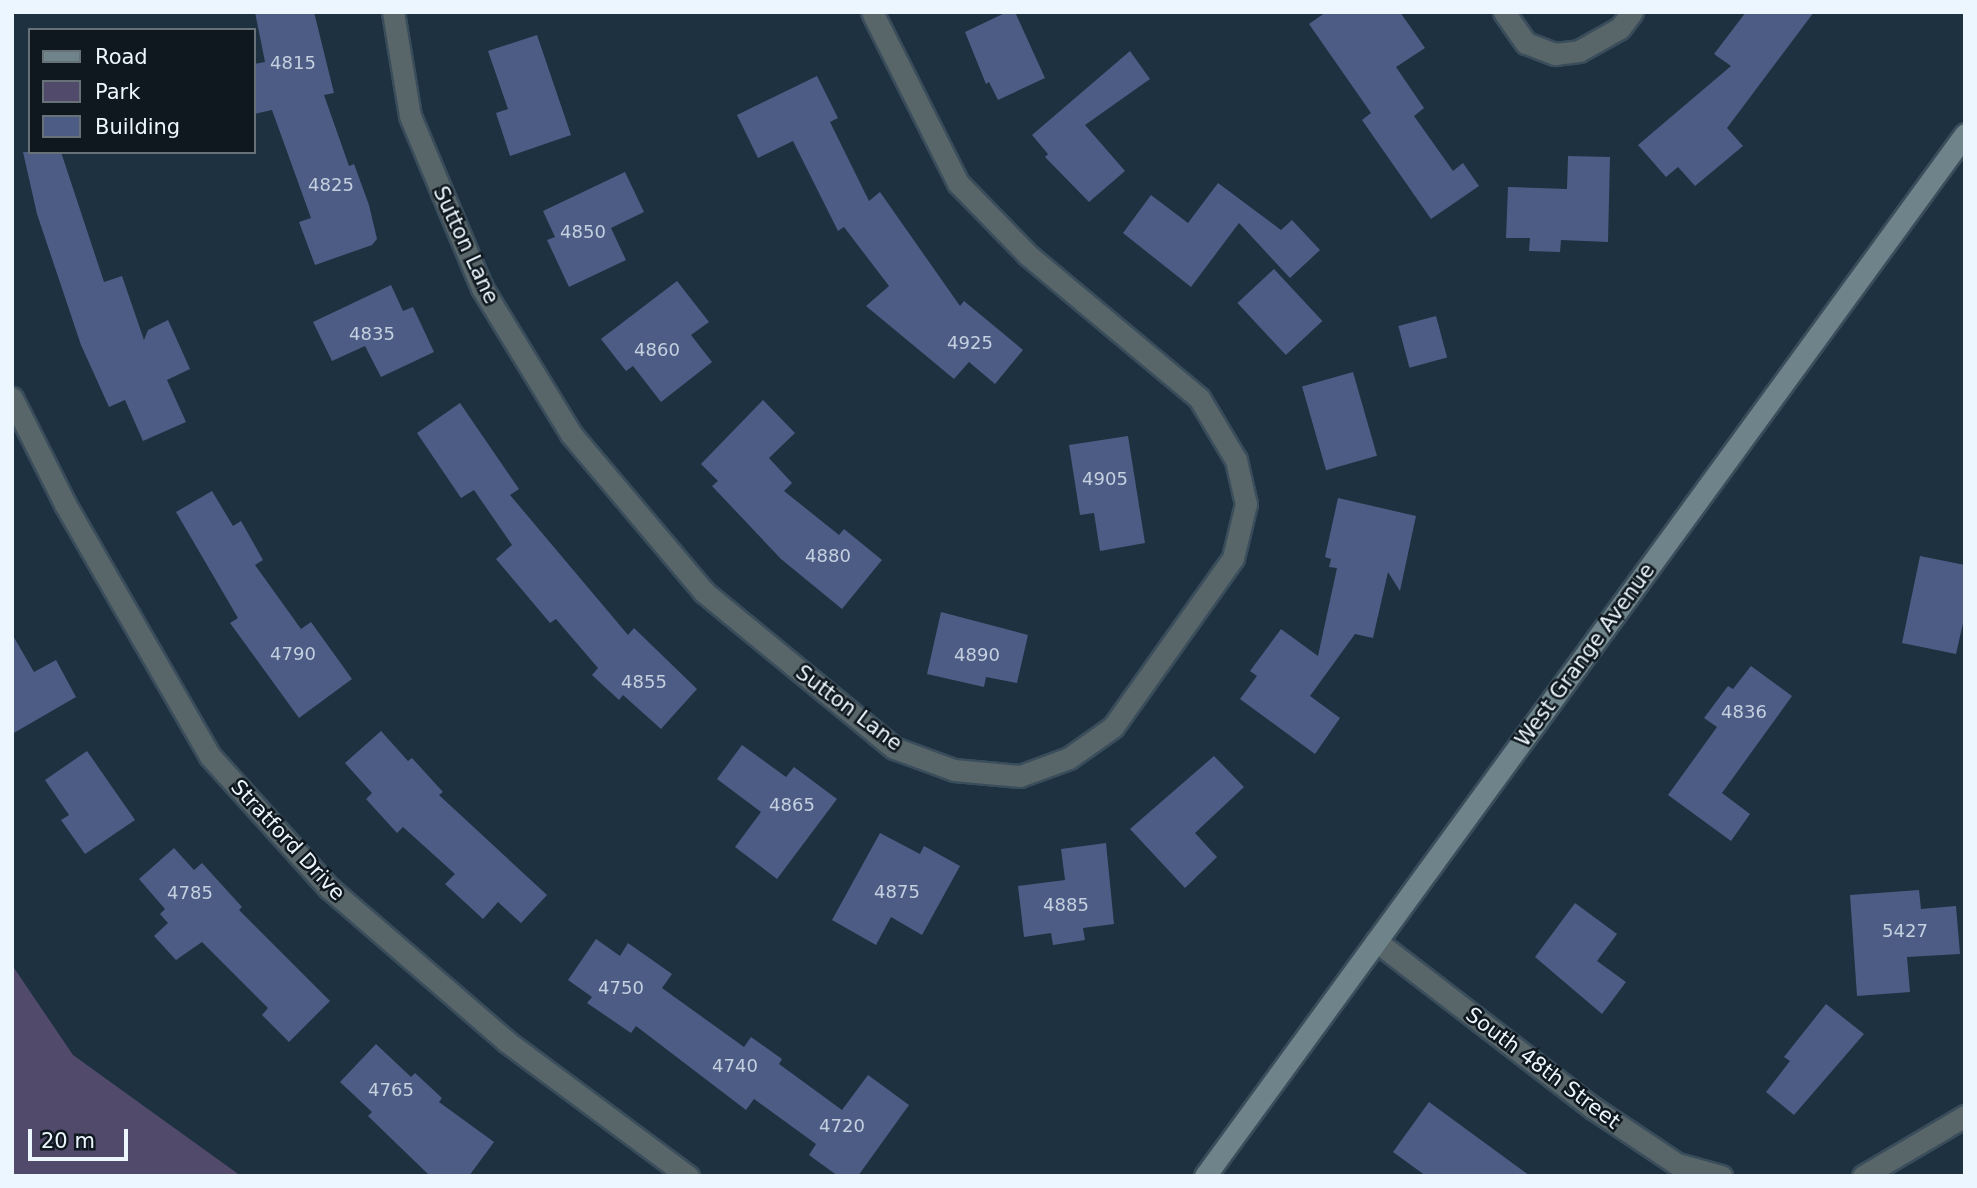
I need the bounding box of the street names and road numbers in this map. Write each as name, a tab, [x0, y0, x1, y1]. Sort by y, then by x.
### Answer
street label: Sutton Lane	[428, 182, 504, 308]
street label: West Grange Avenue	[1510, 558, 1660, 752]
street label: Sutton Lane	[791, 660, 907, 756]
street label: Stratford Drive	[226, 774, 350, 906]
street label: South 48th Street	[1461, 1002, 1625, 1134]

